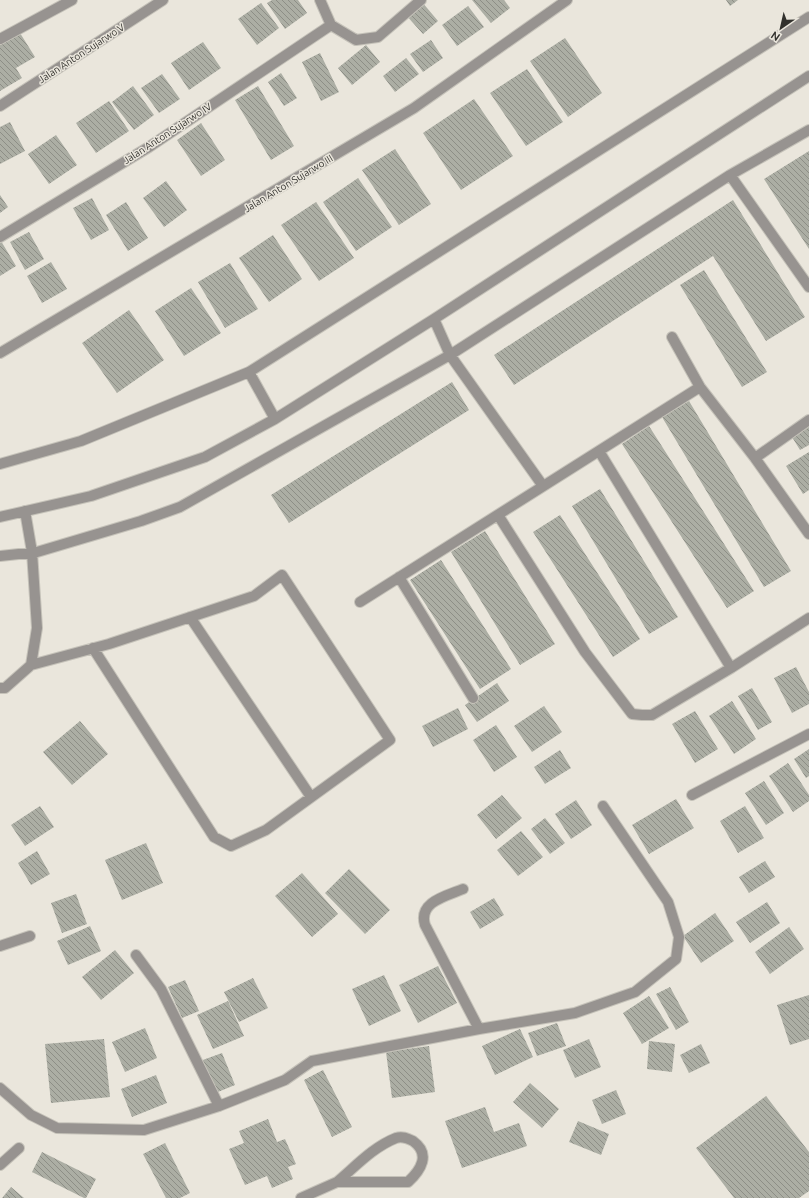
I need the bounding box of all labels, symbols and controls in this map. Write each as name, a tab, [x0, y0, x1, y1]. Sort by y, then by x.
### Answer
north arrow	[761, 8, 801, 48]
street label: Jalan Anton Sujarwo V	[36, 21, 127, 85]
text: N	[769, 29, 782, 44]
street label: Jalan Anton Sujarwo IV	[121, 100, 214, 166]
street label: Jalan Anton Sujarwo III	[242, 152, 335, 214]

